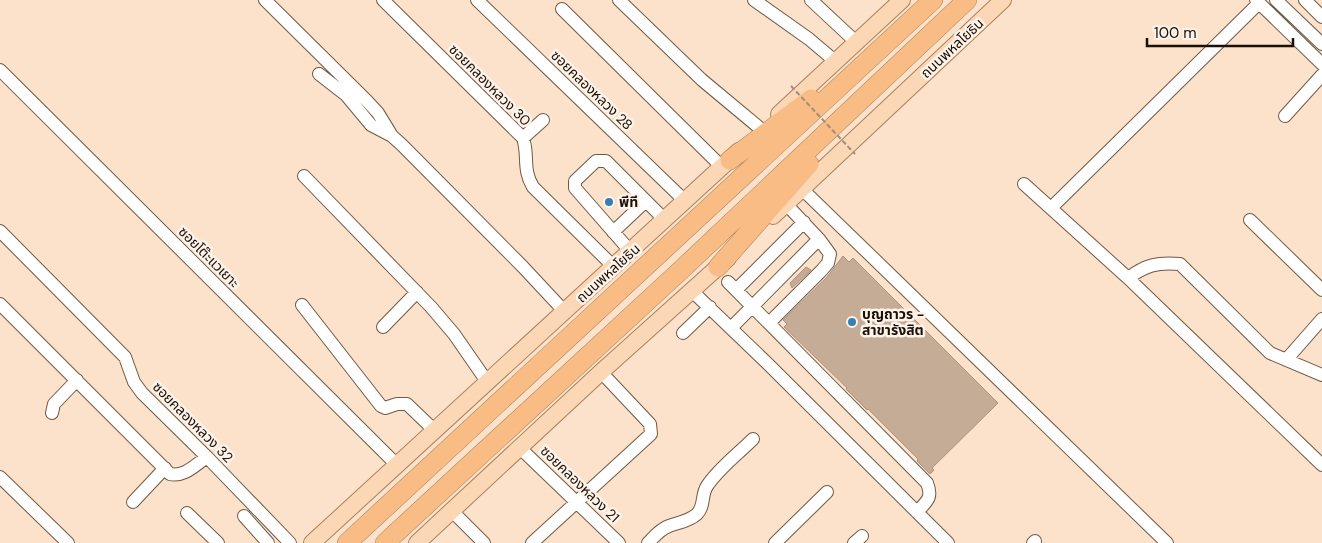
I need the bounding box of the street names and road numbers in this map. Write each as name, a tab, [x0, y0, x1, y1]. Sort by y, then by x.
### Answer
street label: ถนนพหลโยธิน	[917, 14, 987, 82]
street label: ซอยคลองหลวง 30	[445, 40, 535, 130]
street label: ซอยคลองหลวง 28	[547, 46, 637, 134]
street label: ซอยโต๊ะแวเยาะ	[175, 223, 244, 292]
street label: ถนนพหลโยธิน	[572, 240, 644, 306]
street label: ซอยคลองหลวง 32	[149, 378, 237, 466]
street label: ซอยคลองหลวง 21	[537, 442, 623, 526]

